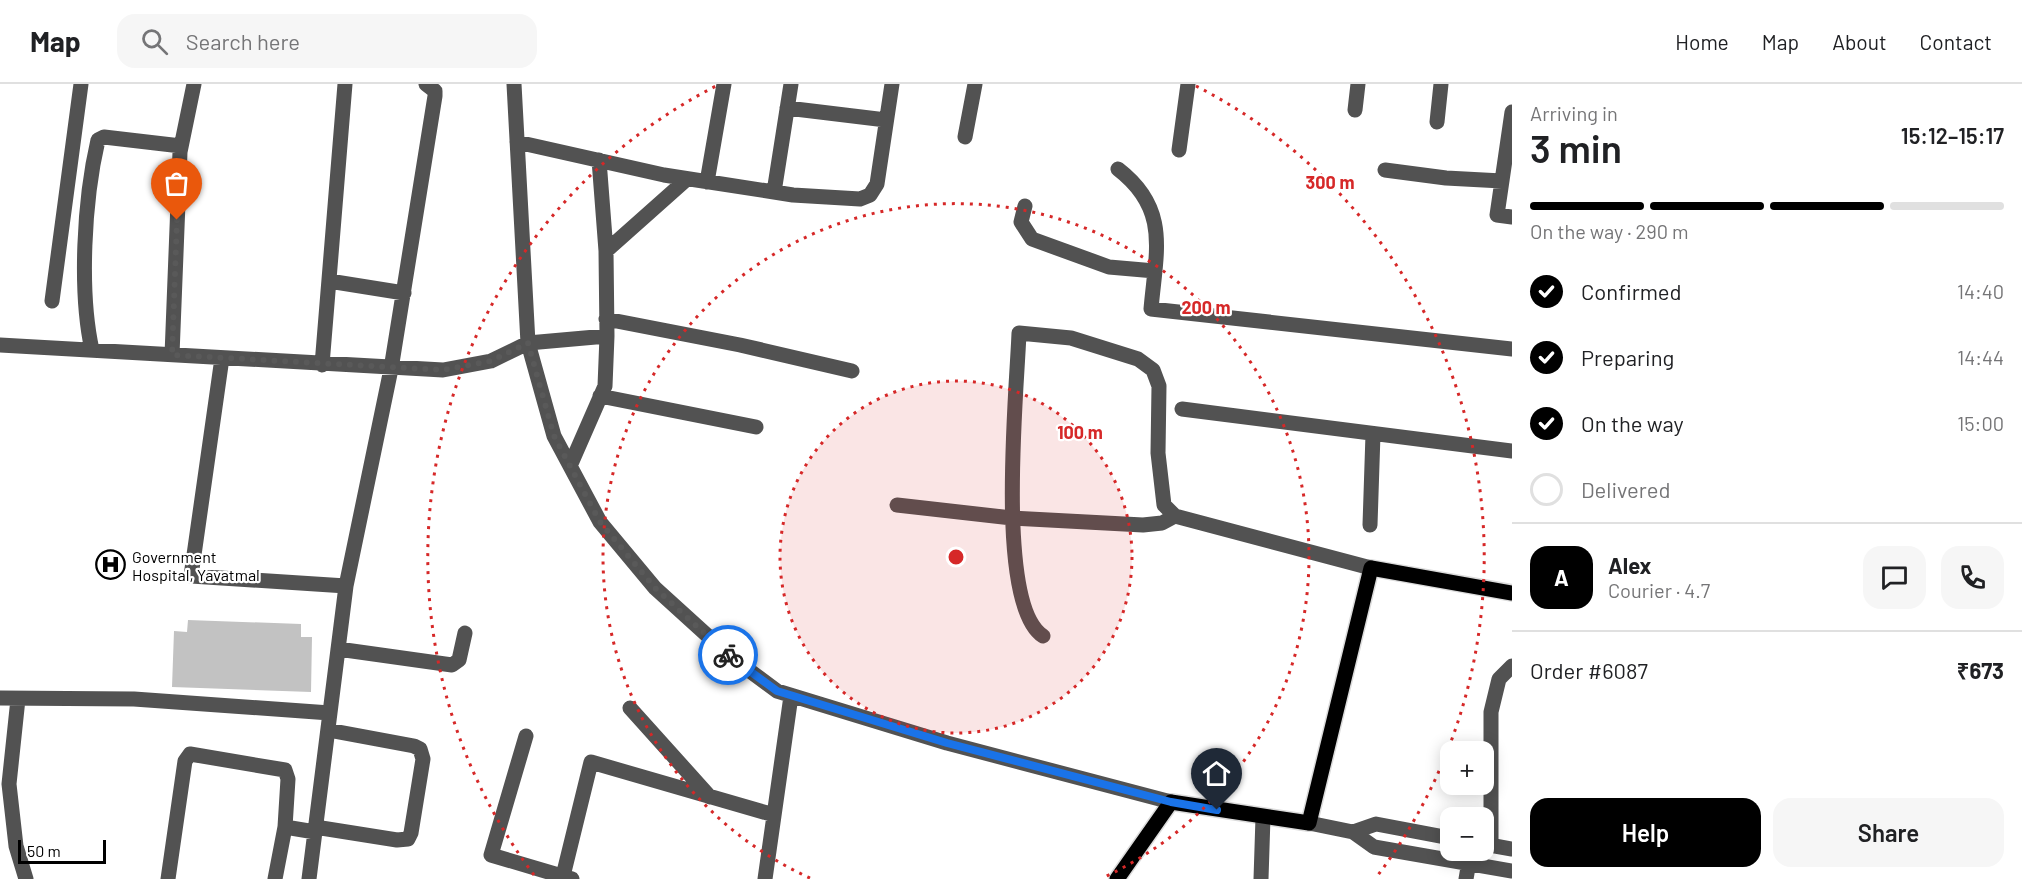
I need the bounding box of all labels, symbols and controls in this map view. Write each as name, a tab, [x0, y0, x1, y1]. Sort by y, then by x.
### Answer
search box	[117, 14, 537, 68]
text: Map	[30, 24, 81, 58]
icon: search	[138, 25, 171, 58]
text: Search here	[186, 28, 300, 54]
text: Home	[1675, 29, 1729, 54]
text: Map	[1762, 29, 1799, 54]
text: About	[1832, 29, 1887, 54]
text: Contact	[1920, 29, 1992, 54]
text: Arriving in	[1530, 101, 1618, 125]
text: 15:12–15:17	[1901, 122, 2004, 148]
text: 3 min	[1530, 124, 1622, 171]
pin	[151, 158, 202, 220]
icon: bag	[160, 167, 193, 200]
text: 300 m	[1306, 171, 1354, 193]
text: On the way · 290 m	[1530, 219, 1689, 243]
icon: check	[1530, 275, 1563, 308]
text: Confirmed	[1581, 278, 1681, 304]
text: 14:40	[1957, 279, 2004, 303]
text: 200 m	[1181, 296, 1231, 318]
icon: check	[1530, 341, 1563, 374]
text: Preparing	[1581, 344, 1674, 370]
text: 14:44	[1957, 345, 2004, 369]
icon: check	[1530, 407, 1563, 440]
text: On the way	[1581, 410, 1684, 436]
text: 15:00	[1957, 411, 2004, 435]
text: 100 m	[1057, 421, 1103, 443]
text: Delivered	[1581, 476, 1670, 502]
button: chat	[1863, 546, 1926, 609]
button: phone	[1941, 546, 2004, 609]
place label: Government Hospital, Yavatmal	[132, 547, 260, 584]
centre of rings	[946, 547, 966, 567]
hospital icon: Government Hospital, Yavatmal	[95, 549, 127, 581]
text: Alex	[1608, 552, 1651, 578]
text: A	[1554, 564, 1569, 590]
text: Courier · 4.7	[1608, 578, 1710, 602]
courier	[698, 625, 758, 685]
icon: bike	[712, 639, 745, 672]
text: Order #6087	[1530, 657, 1648, 683]
text: ₹673	[1957, 657, 2004, 683]
map controls	[1440, 741, 1494, 861]
button: +	[1440, 741, 1494, 795]
pin	[1191, 748, 1242, 810]
icon: home	[1200, 757, 1233, 790]
button: Help	[1530, 798, 1761, 867]
button: Share	[1773, 798, 2004, 867]
button: −	[1440, 807, 1494, 861]
scale bar	[18, 837, 106, 864]
text: 50 m	[27, 841, 61, 860]

